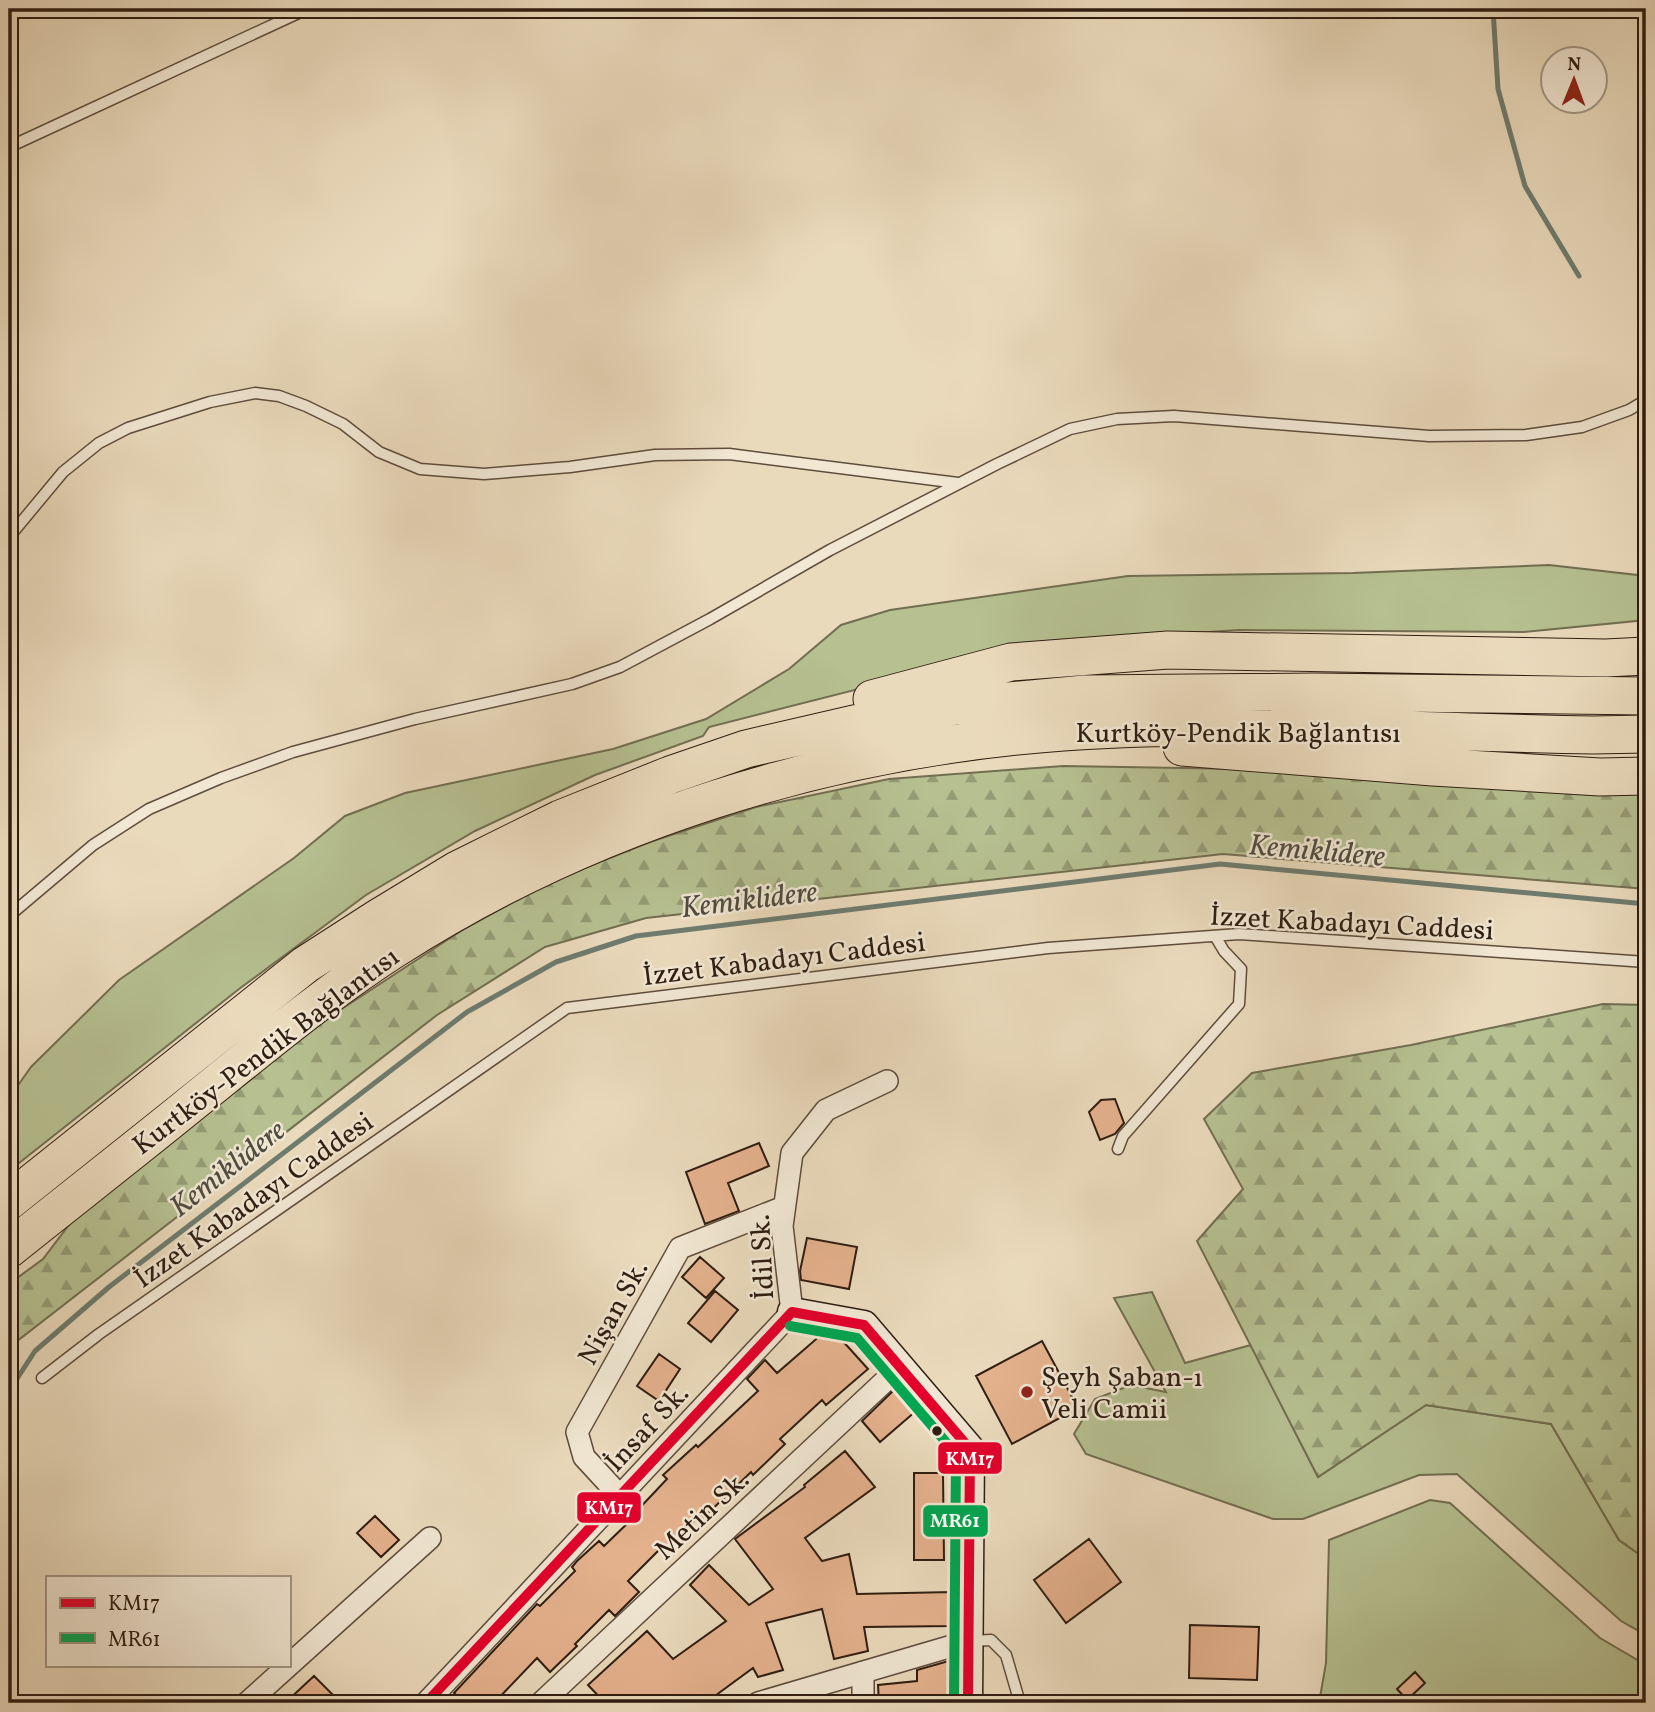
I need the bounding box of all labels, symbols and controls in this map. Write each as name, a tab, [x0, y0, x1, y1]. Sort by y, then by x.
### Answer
north arrow	[1540, 46, 1610, 116]
text: N	[1567, 52, 1582, 78]
street label: Kurtköy-Pendik Bağlantısı	[1075, 715, 1401, 754]
water label: Kemiklidere	[1247, 825, 1387, 879]
water label: Kemiklidere	[679, 872, 820, 930]
street label: İzzet Kabadayı Caddesi	[1209, 898, 1495, 951]
street label: İzzet Kabadayı Caddesi	[641, 924, 928, 997]
street label: Kurtköy-Pendik Bağlantısı	[125, 939, 408, 1165]
street label: İzzet Kabadayı Caddesi	[127, 1104, 382, 1299]
water label: Kemiklidere	[161, 1111, 295, 1228]
street label: İdil Sk.	[742, 1213, 785, 1301]
street label: Nişan Sk.	[569, 1254, 659, 1373]
place label: Şeyh Şaban-ı Veli Camii	[1041, 1359, 1202, 1430]
street label: İnsaf Sk.	[597, 1376, 699, 1481]
marker: Şeyh Şaban-ı Veli Camii	[1019, 1384, 1035, 1400]
unlabelled marker	[930, 1424, 944, 1438]
line badge: KM17	[937, 1441, 1003, 1475]
text: KM17	[946, 1447, 994, 1473]
street label: Metin Sk.	[647, 1462, 759, 1570]
line badge: KM17	[576, 1491, 642, 1524]
text: KM17	[585, 1496, 633, 1522]
line badge: MR61	[922, 1504, 989, 1538]
text: MR61	[930, 1509, 980, 1535]
legend	[46, 1576, 290, 1666]
text: KM17	[108, 1590, 160, 1619]
text: MR61	[108, 1626, 161, 1655]

